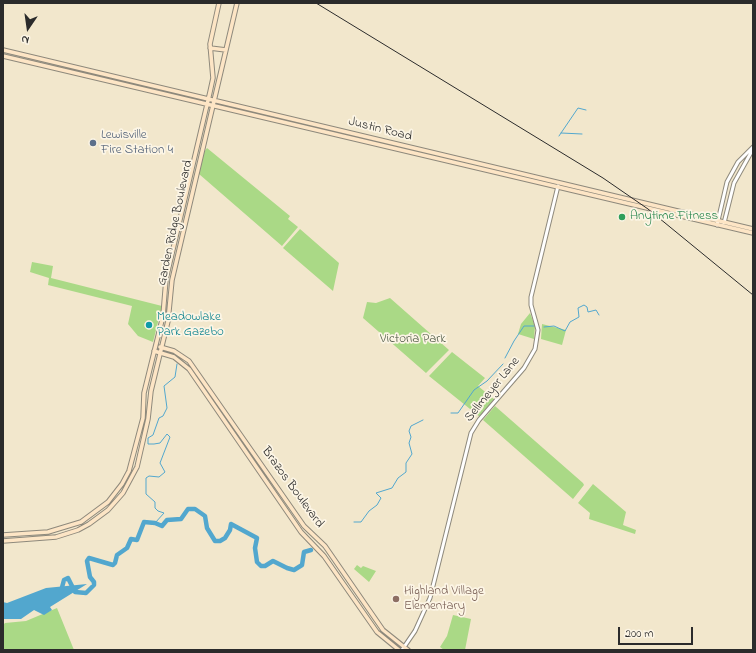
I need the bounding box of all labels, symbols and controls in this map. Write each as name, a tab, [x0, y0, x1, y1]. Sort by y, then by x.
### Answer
north arrow	[8, 8, 48, 48]
text: N	[20, 31, 31, 48]
street label: Justin Road	[347, 115, 413, 145]
place label: Lewisville Fire Station 4	[101, 128, 173, 159]
marker: Lewisville Fire Station 4	[88, 138, 98, 148]
street label: Garden Ridge Boulevard	[155, 159, 197, 287]
place label: Anytime Fitness	[630, 209, 718, 225]
marker: Anytime Fitness	[617, 212, 627, 222]
place label: Meadowlake Park Gazebo	[157, 310, 224, 341]
marker: Meadowlake Park Gazebo	[144, 320, 154, 330]
park label: Victoria Park	[380, 332, 446, 348]
street label: Sellmeyer Lane	[462, 354, 524, 426]
street label: Brazos Boulevard	[257, 445, 327, 531]
place label: Highland Village Elementary	[404, 584, 484, 615]
marker: Highland Village Elementary	[391, 594, 401, 604]
scale bar	[620, 619, 695, 645]
text: 200 m	[625, 625, 654, 643]

